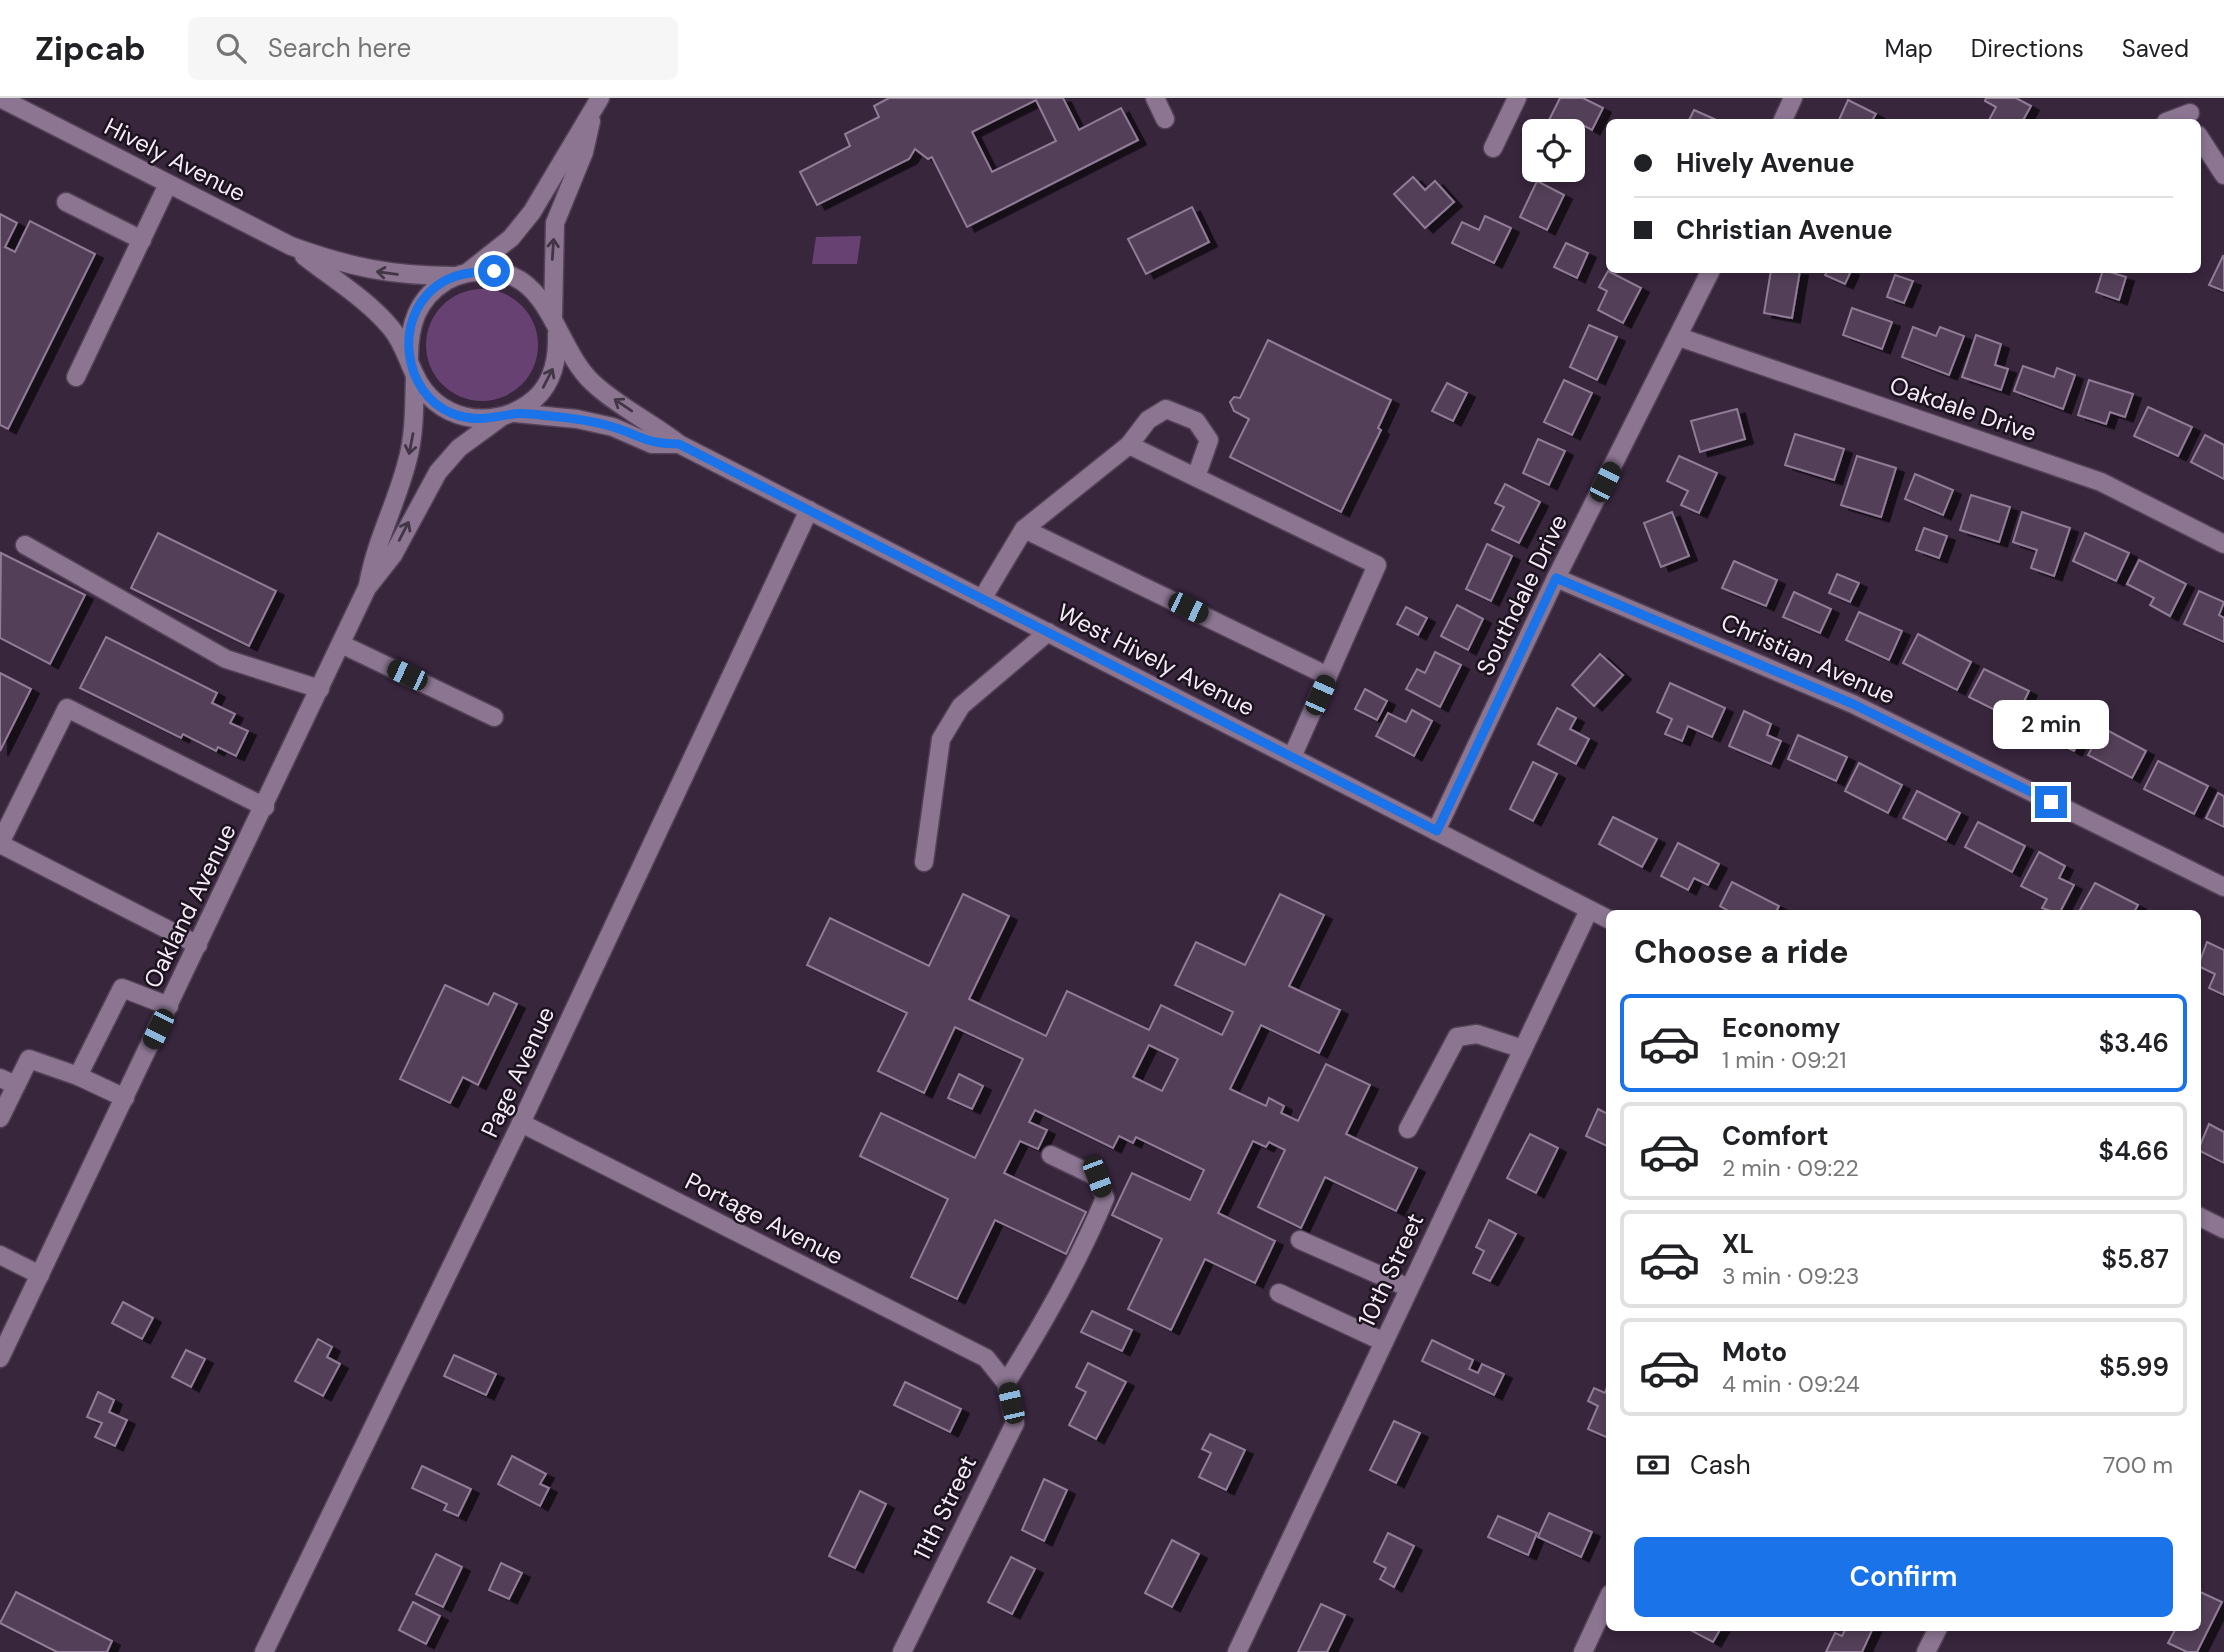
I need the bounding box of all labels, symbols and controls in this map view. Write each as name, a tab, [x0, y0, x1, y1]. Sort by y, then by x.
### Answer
search box	[188, 17, 678, 80]
text: Zipcab	[35, 27, 146, 70]
icon: search	[212, 29, 250, 67]
text: Search here	[268, 31, 411, 65]
text: Map	[1885, 33, 1933, 64]
text: Directions	[1971, 33, 2084, 64]
text: Saved	[2122, 33, 2189, 64]
street label: Hively Avenue	[99, 111, 251, 208]
map controls	[1522, 119, 1585, 182]
button: locate	[1522, 119, 1585, 182]
text: Hively Avenue	[1676, 146, 1855, 180]
text: Christian Avenue	[1676, 213, 1893, 247]
one-way arrow	[547, 238, 560, 261]
route start	[478, 255, 510, 287]
one-way arrow	[376, 266, 399, 279]
one-way arrow	[542, 368, 556, 389]
street label: Oakdale Drive	[1886, 369, 2041, 448]
one-way arrow	[614, 398, 633, 412]
one-way arrow	[403, 432, 417, 455]
car	[1587, 459, 1624, 505]
street label: Southdale Drive	[1469, 509, 1574, 680]
one-way arrow	[398, 521, 412, 542]
car	[1165, 589, 1212, 627]
street label: West Hively Avenue	[1052, 596, 1260, 723]
street label: Christian Avenue	[1716, 606, 1900, 711]
car	[384, 657, 431, 693]
car	[1302, 672, 1339, 718]
callout: 2 min	[1993, 700, 2109, 750]
text: 2 min	[2021, 709, 2081, 739]
route end	[2035, 786, 2067, 818]
street label: Oakland Avenue	[136, 819, 243, 993]
text: Choose a ride	[1634, 931, 1849, 973]
street label: Page Avenue	[474, 1001, 561, 1142]
car	[140, 1006, 177, 1052]
text: Economy	[1722, 1011, 1840, 1045]
icon: car	[1638, 1012, 1701, 1075]
text: $3.46	[2099, 1026, 2169, 1060]
text: 1 min · 09:21	[1722, 1045, 1847, 1075]
text: Comfort	[1722, 1119, 1828, 1153]
icon: car	[1638, 1120, 1701, 1183]
text: $4.66	[2099, 1134, 2169, 1168]
text: 2 min · 09:22	[1722, 1153, 1859, 1183]
car	[1080, 1154, 1115, 1200]
street label: Portage Avenue	[680, 1165, 848, 1272]
street label: 10th Street	[1351, 1208, 1430, 1331]
text: XL	[1722, 1227, 1754, 1261]
icon: car	[1638, 1228, 1701, 1291]
text: $5.87	[2101, 1242, 2169, 1276]
text: 3 min · 09:23	[1722, 1261, 1859, 1291]
text: Moto	[1722, 1335, 1787, 1369]
icon: car	[1638, 1336, 1701, 1399]
text: $5.99	[2099, 1350, 2169, 1384]
text: 4 min · 09:24	[1722, 1369, 1860, 1399]
car	[997, 1380, 1026, 1426]
icon: cash	[1634, 1446, 1672, 1484]
text: Cash	[1690, 1448, 1751, 1482]
street label: 11th Street	[906, 1450, 983, 1565]
text: 700 m	[2103, 1450, 2173, 1480]
button: Confirm	[1634, 1537, 2173, 1617]

